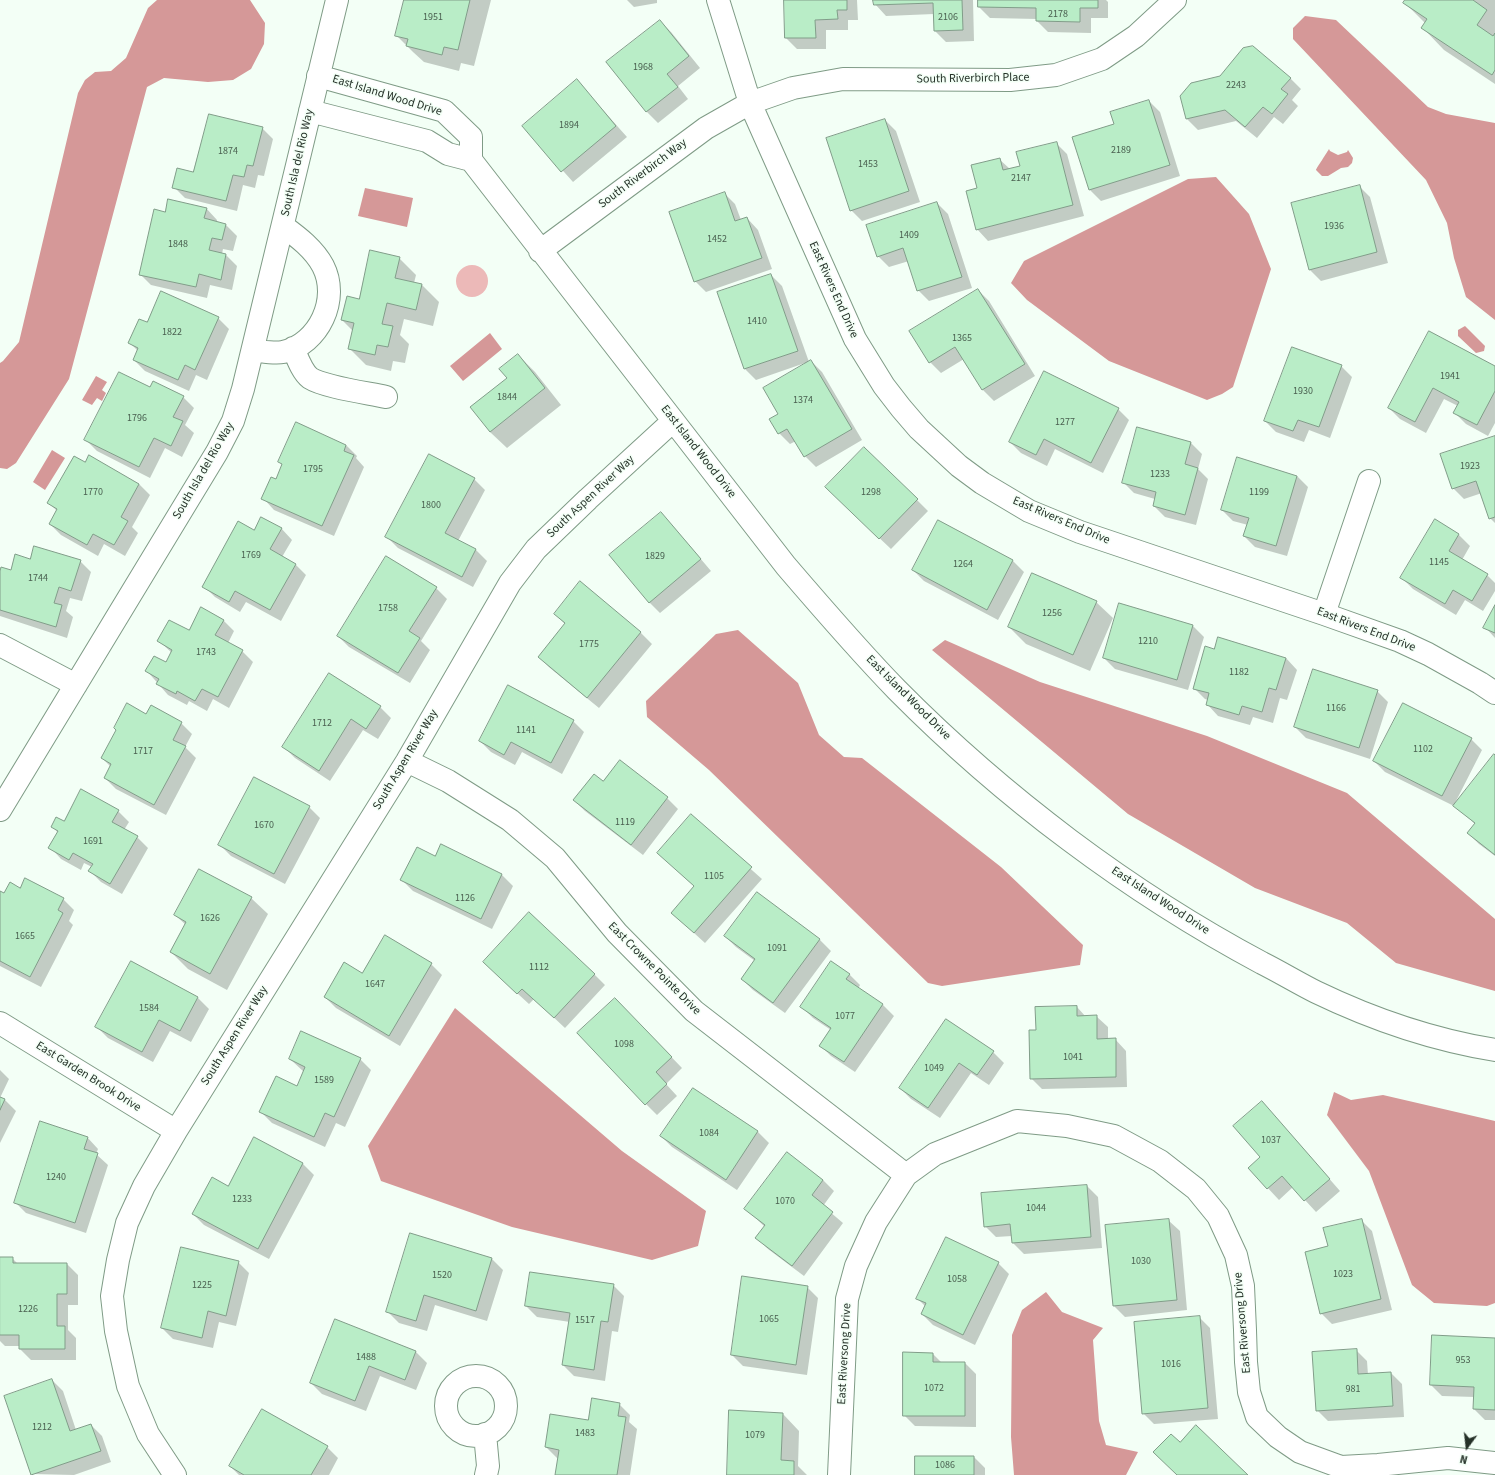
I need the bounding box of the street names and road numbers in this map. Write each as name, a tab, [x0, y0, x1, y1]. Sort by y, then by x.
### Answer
street label: South Riverbirch Place	[916, 71, 1030, 87]
street label: East Island Wood Drive	[330, 72, 444, 120]
street label: South Isla del Rio Way	[279, 108, 317, 218]
street label: South Riverbirch Way	[596, 136, 690, 212]
street label: East Rivers End Drive	[805, 239, 861, 341]
street label: East Island Wood Drive	[657, 403, 739, 501]
street label: South Isla del Rio Way	[170, 420, 238, 522]
street label: South Aspen River Way	[544, 453, 638, 541]
street label: East Rivers End Drive	[1010, 494, 1112, 548]
street label: East Rivers End Drive	[1315, 605, 1417, 655]
street label: East Island Wood Drive	[863, 653, 953, 743]
street label: South Aspen River Way	[370, 707, 442, 813]
street label: East Island Wood Drive	[1108, 864, 1212, 938]
street label: East Crowne Pointe Drive	[605, 920, 703, 1018]
street label: South Aspen River Way	[199, 984, 271, 1088]
street label: East Garden Brook Drive	[33, 1039, 143, 1115]
street label: East Riversong Drive	[1231, 1272, 1255, 1374]
street label: East Riversong Drive	[835, 1303, 855, 1405]

